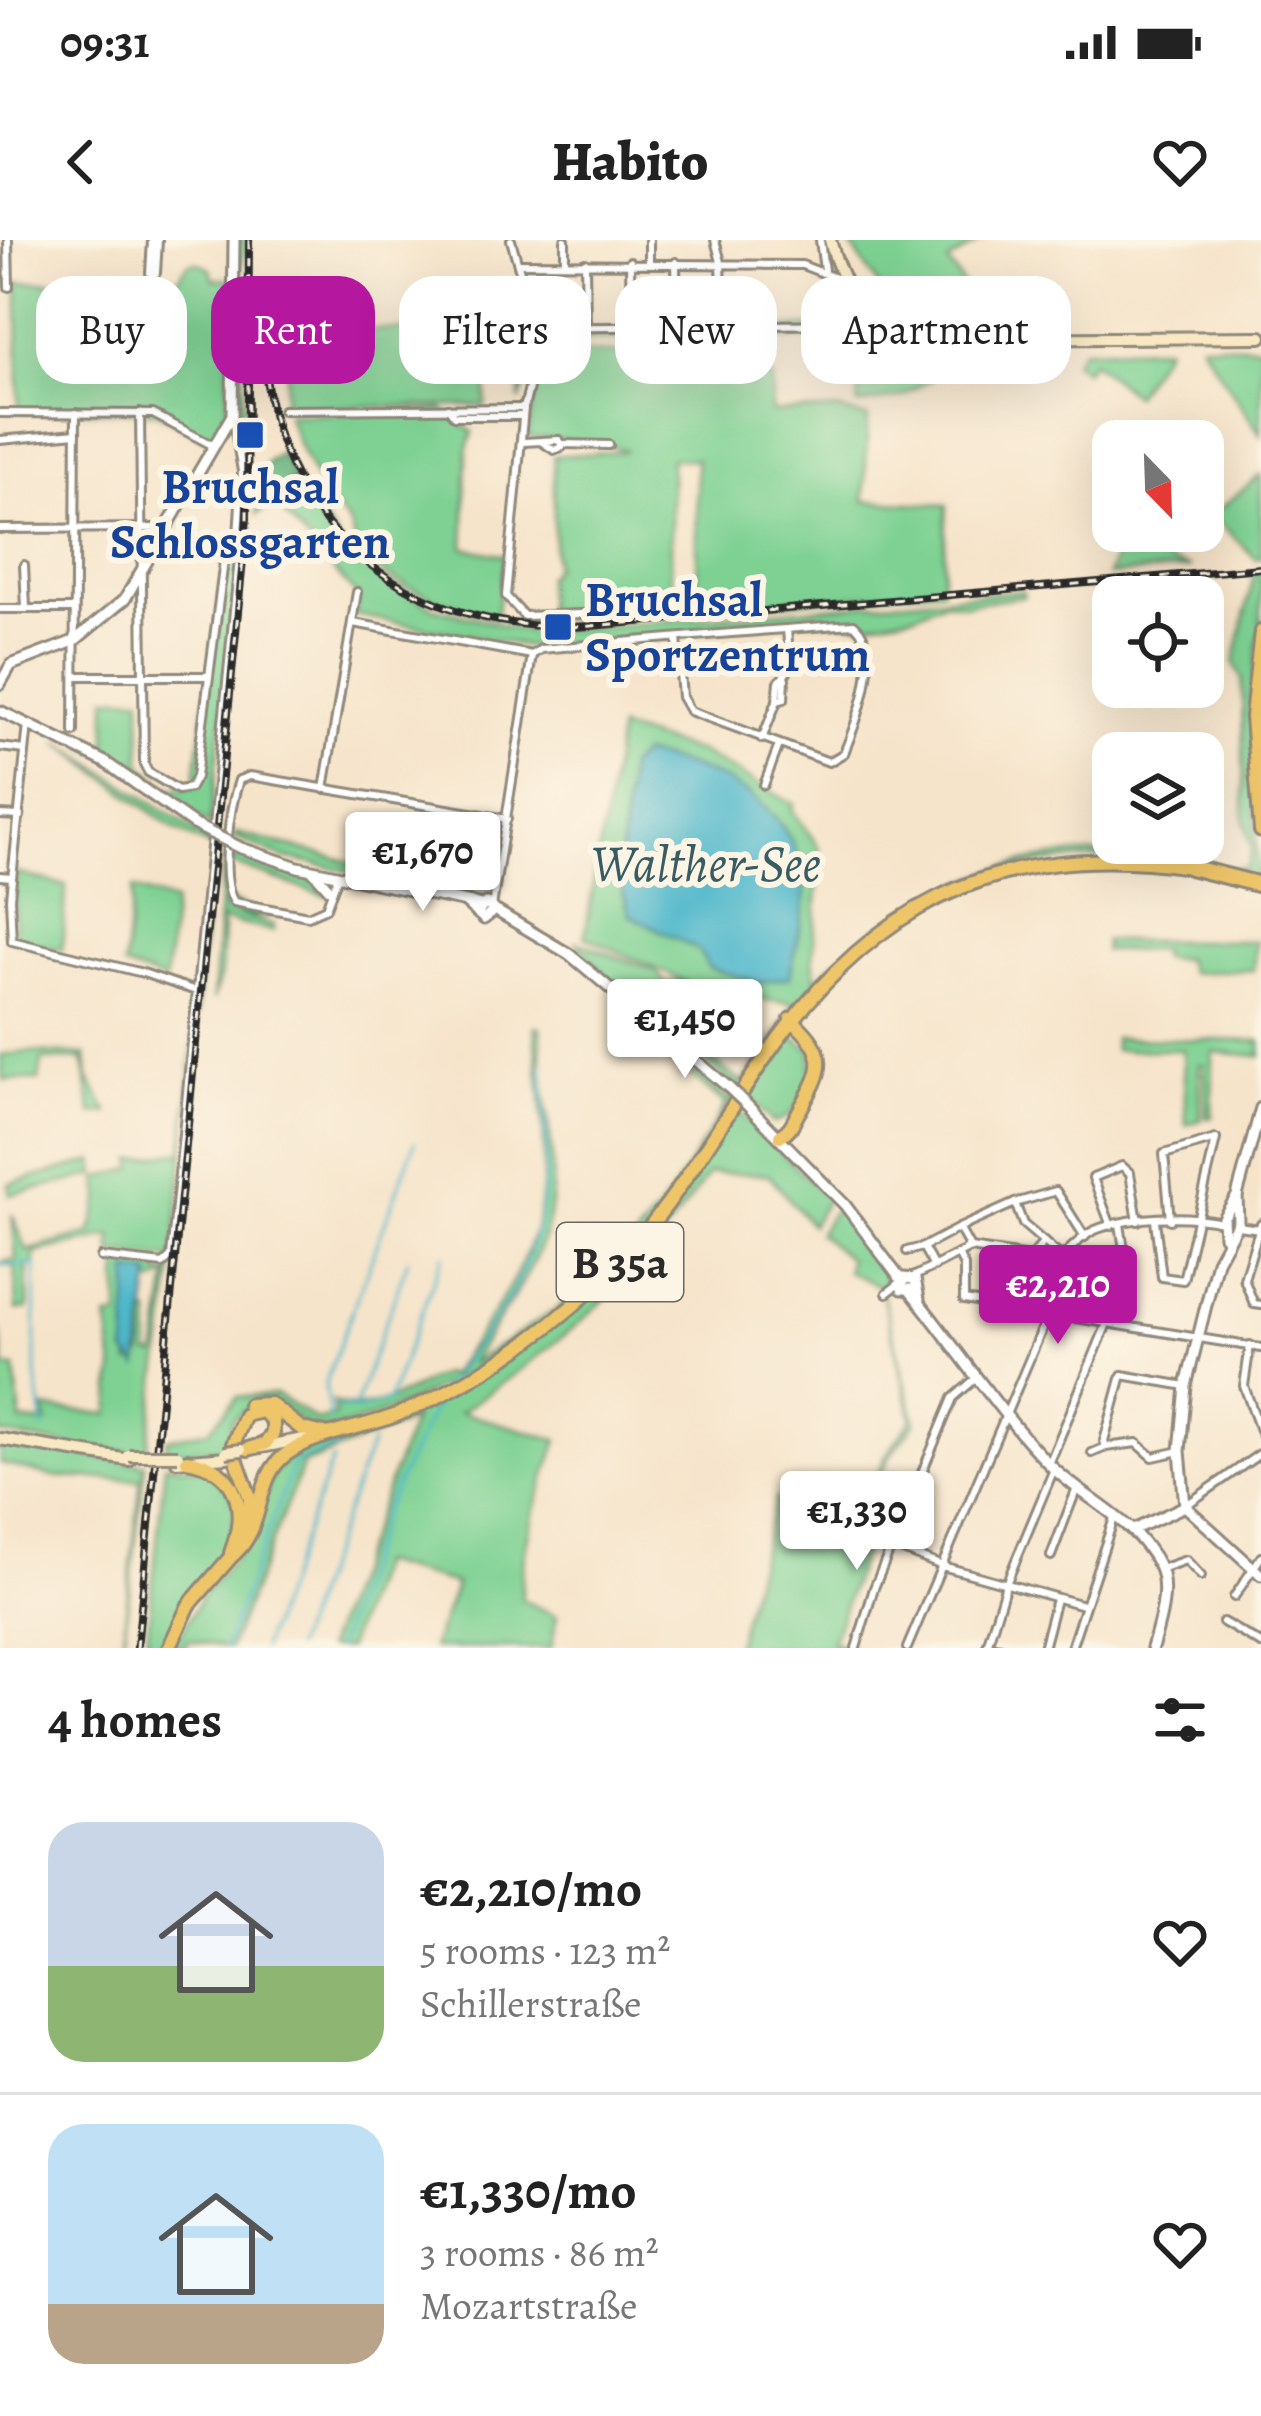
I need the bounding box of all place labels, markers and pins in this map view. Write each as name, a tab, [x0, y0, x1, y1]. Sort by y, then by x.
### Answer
marker: Bruchsal Schlossgarten	[234, 419, 266, 451]
place label: Bruchsal Schlossgarten	[110, 454, 390, 575]
place label: Bruchsal Sportzentrum	[585, 567, 870, 688]
marker: Bruchsal Sportzentrum	[542, 611, 574, 643]
pin: €1,670	[325, 812, 521, 914]
pin: €1,450	[587, 979, 783, 1081]
pin: €2,210	[960, 1245, 1156, 1347]
pin: €1,330	[759, 1471, 955, 1573]

